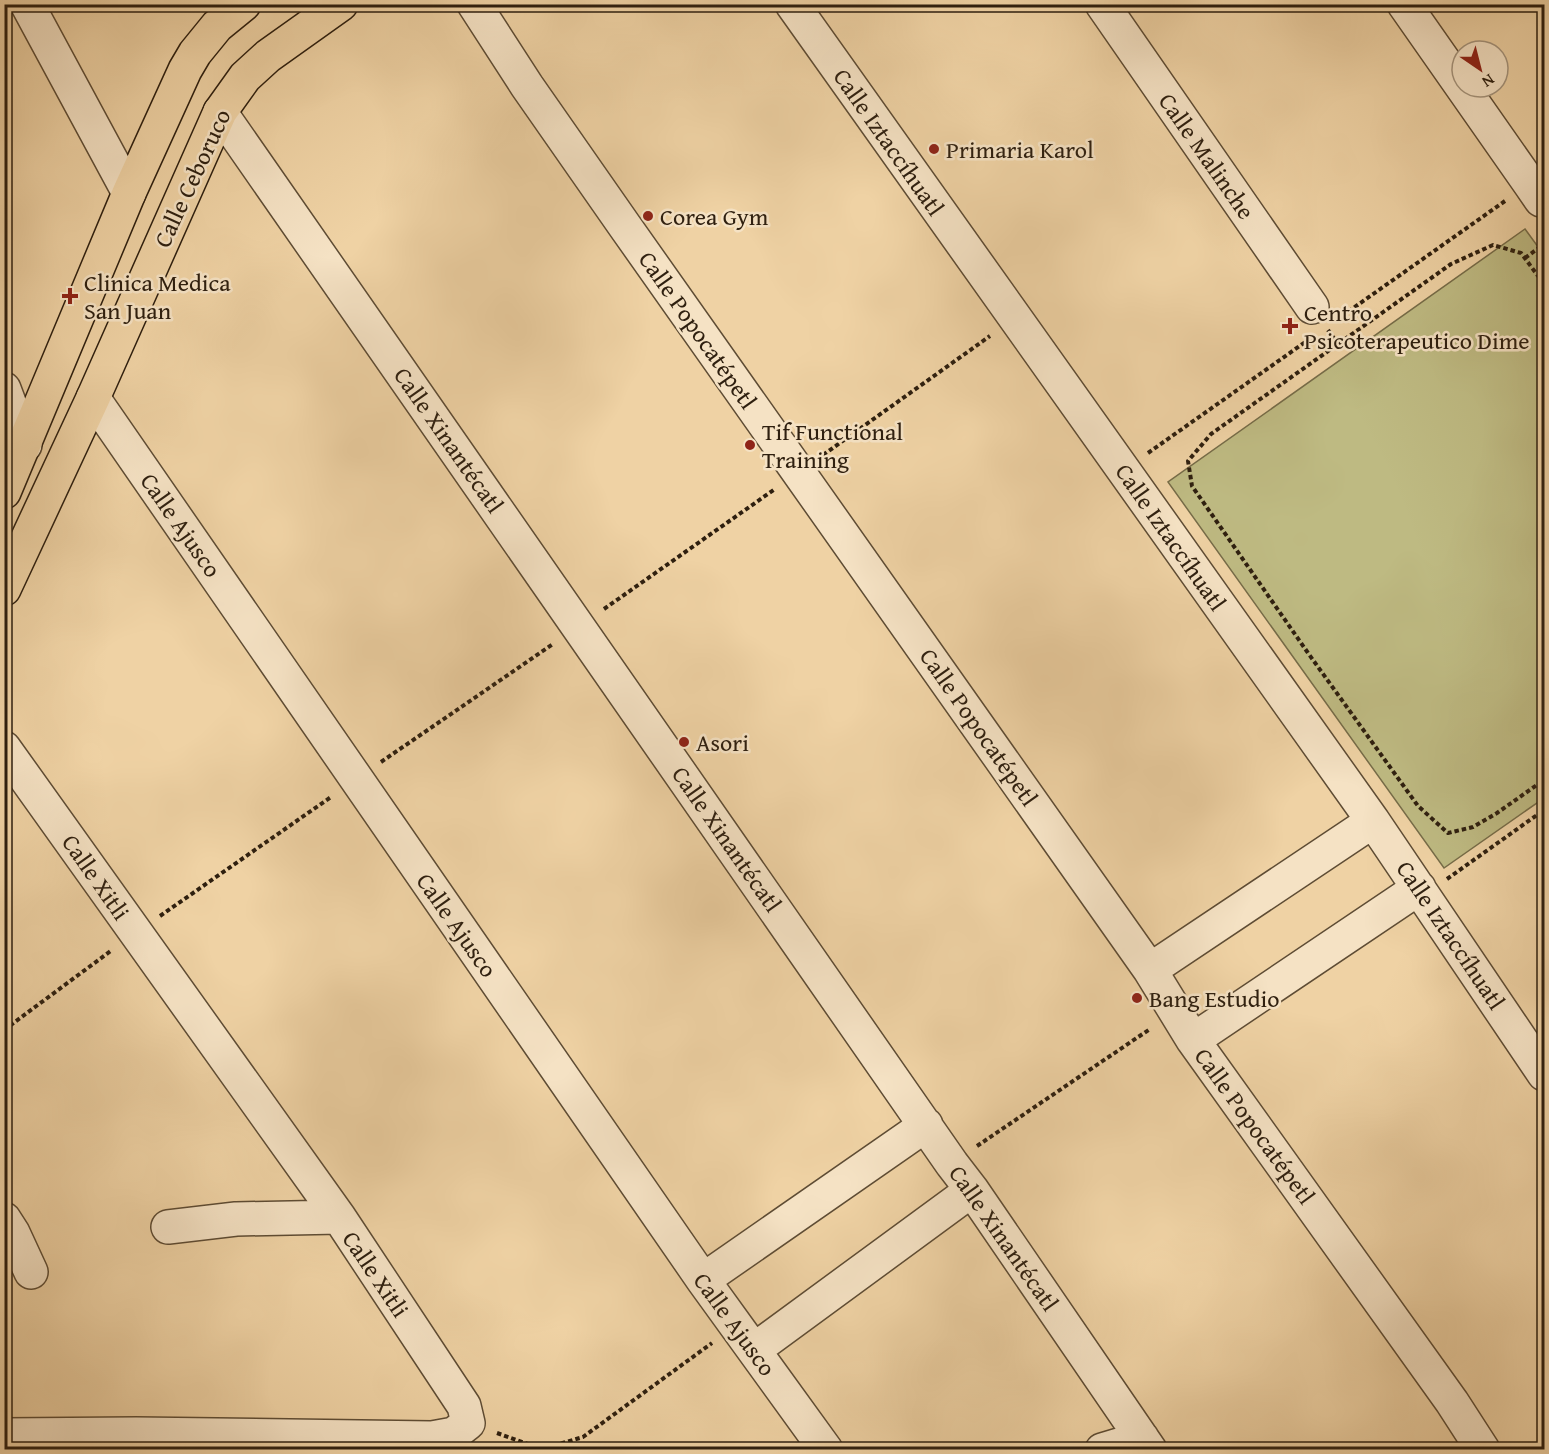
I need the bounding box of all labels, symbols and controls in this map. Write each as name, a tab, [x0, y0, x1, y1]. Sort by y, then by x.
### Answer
north arrow	[1450, 39, 1510, 99]
street label: Calle Iztaccíhuatl	[825, 61, 953, 223]
text: N	[1477, 68, 1500, 94]
street label: Calle Malinche	[1150, 86, 1264, 226]
street label: Calle Ceboruco	[145, 103, 239, 253]
place label: Primaria Karol	[946, 132, 1094, 167]
marker: Primaria Karol	[927, 142, 941, 156]
place label: Corea Gym	[660, 199, 769, 234]
marker: Corea Gym	[641, 209, 655, 223]
street label: Calle Popocatépetl	[630, 244, 766, 416]
place label: Clinica Medica San Juan	[84, 265, 231, 328]
marker: Clinica Medica San Juan	[61, 287, 79, 305]
place label: Centro Psicoterapeutico Dime	[1304, 295, 1530, 358]
marker: Centro Psicoterapeutico Dime	[1281, 317, 1299, 335]
street label: Calle Xinantécatl	[386, 360, 513, 520]
place label: Tif Functional Training	[762, 414, 903, 477]
marker: Tif Functional Training	[743, 438, 757, 452]
street label: Calle Iztaccíhuatl	[1107, 456, 1235, 618]
street label: Calle Ajusco	[132, 465, 230, 585]
street label: Calle Popocatépetl	[911, 641, 1047, 813]
place label: Asori	[696, 725, 749, 760]
marker: Asori	[677, 735, 691, 749]
street label: Calle Xinantécatl	[664, 759, 791, 919]
street label: Calle Xitli	[54, 827, 139, 927]
street label: Calle Iztaccíhuatl	[1388, 853, 1514, 1017]
street label: Calle Ajusco	[408, 865, 506, 985]
place label: Bang Estudio	[1149, 981, 1280, 1016]
marker: Bang Estudio	[1130, 991, 1144, 1005]
street label: Calle Popocatépetl	[1186, 1041, 1324, 1212]
street label: Calle Xinantécatl	[941, 1158, 1068, 1318]
street label: Calle Xitli	[334, 1224, 418, 1325]
street label: Calle Ajusco	[685, 1265, 785, 1383]

